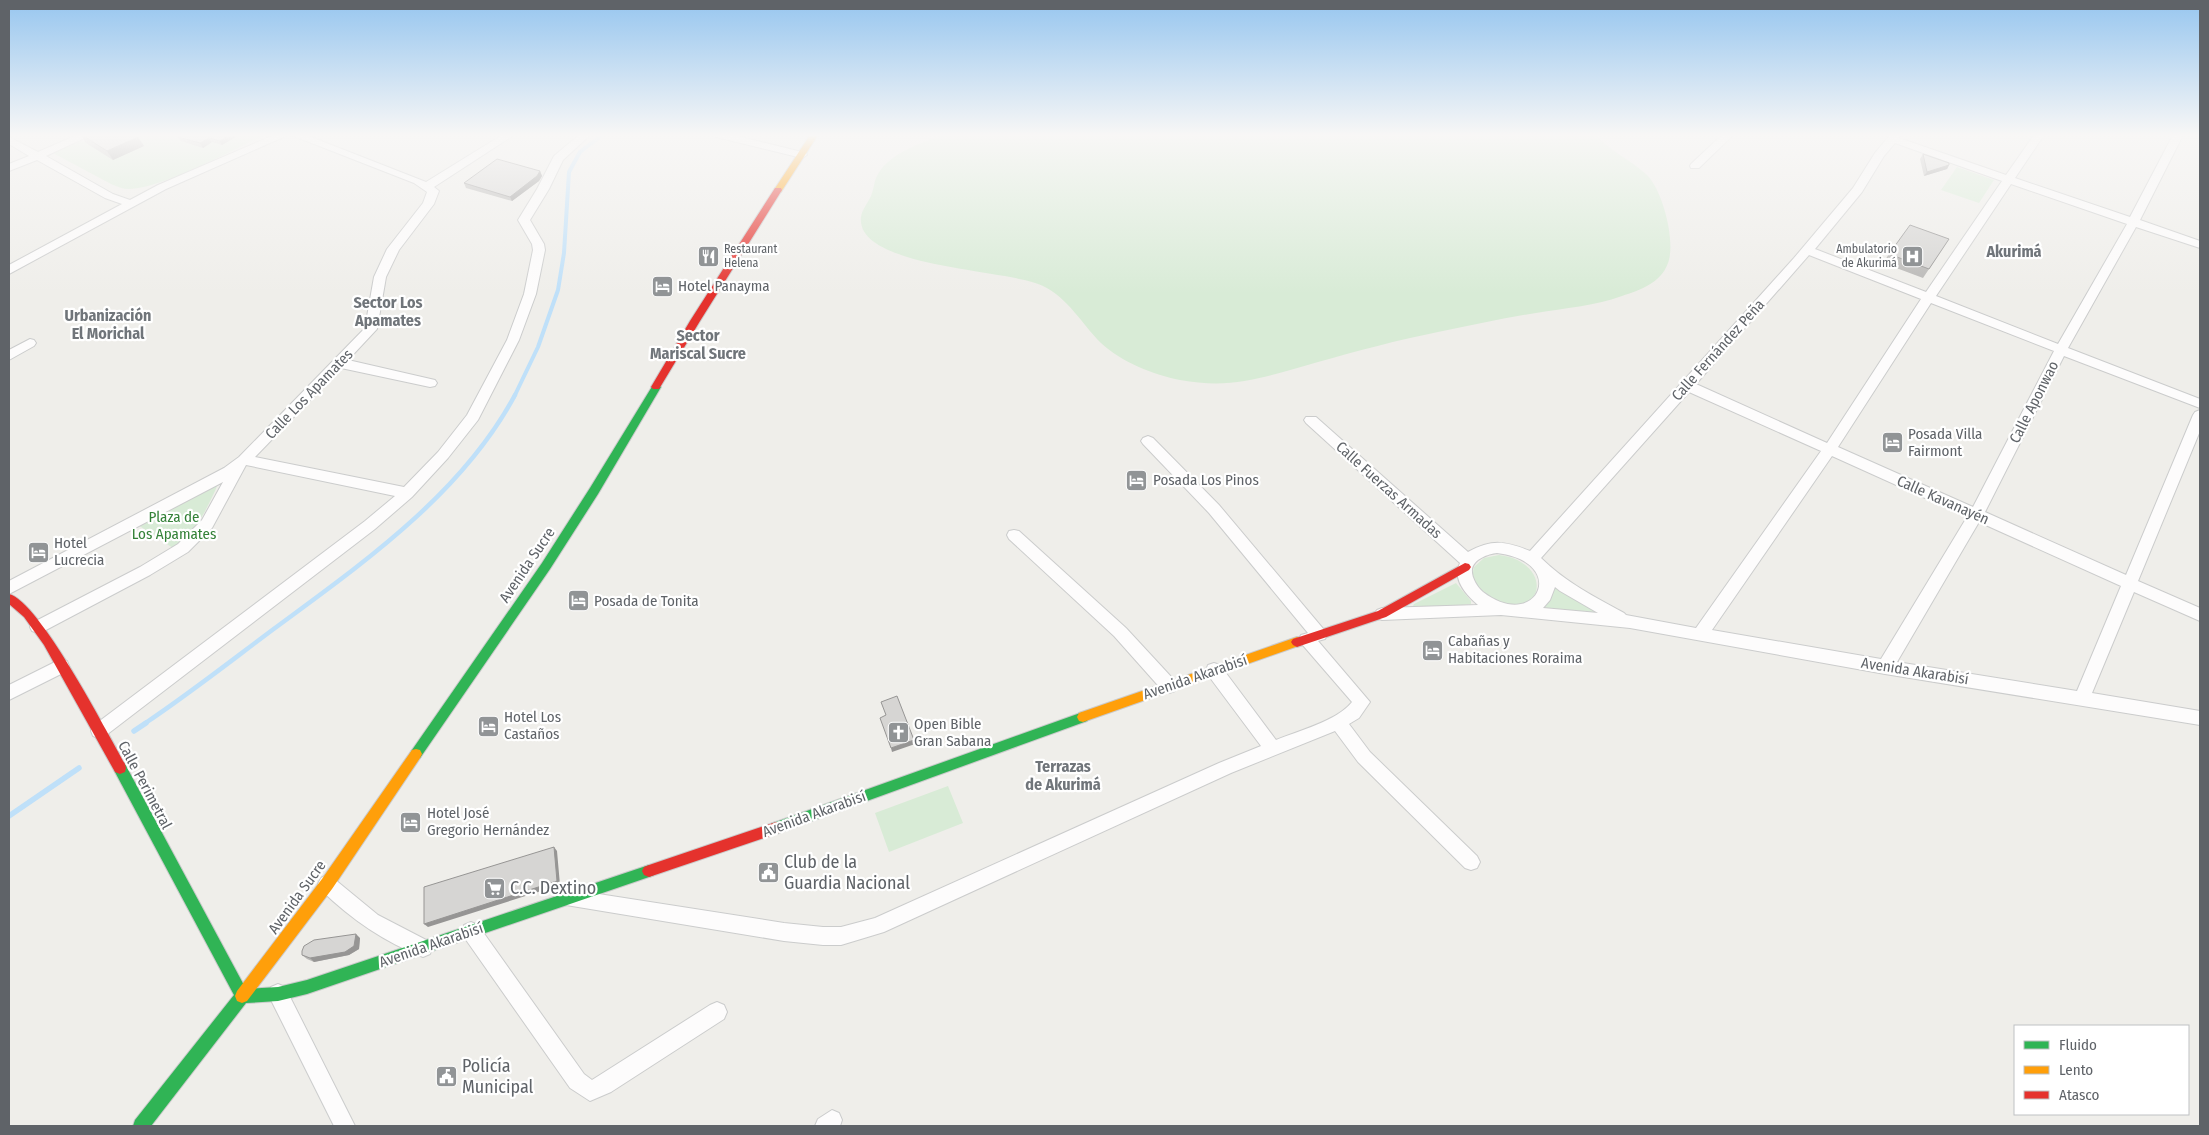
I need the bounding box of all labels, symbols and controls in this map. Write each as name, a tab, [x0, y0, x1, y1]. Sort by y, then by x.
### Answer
place label: Restaurant Helena	[724, 242, 777, 270]
place label: Ambulatorio de Akurimá	[1836, 242, 1897, 270]
district label: Akurimá	[1985, 242, 2042, 261]
restaurant icon: Restaurant Helena	[696, 244, 720, 268]
hospital icon: Ambulatorio de Akurimá	[1901, 244, 1925, 268]
hotel icon: Hotel Panayma	[650, 274, 674, 298]
place label: Hotel Panayma	[678, 277, 770, 295]
district label: Sector Los Apamates	[353, 293, 423, 330]
street label: Calle Fernández Peña	[1668, 296, 1768, 404]
district label: Urbanización El Morichal	[65, 306, 151, 343]
district label: Sector Mariscal Sucre	[650, 326, 746, 363]
street label: Calle Los Apamates	[262, 345, 356, 443]
street label: Calle Aponwao	[2006, 358, 2062, 446]
place label: Posada Villa Fairmont	[1908, 425, 1982, 460]
hotel icon: Posada Villa Fairmont	[1880, 431, 1904, 455]
street label: Calle Fuerzas Armadas	[1332, 438, 1446, 542]
hotel icon: Posada Los Pinos	[1125, 468, 1149, 492]
place label: Posada Los Pinos	[1153, 471, 1259, 489]
street label: Calle Kavanayén	[1894, 472, 1992, 528]
park label: Plaza de Los Apamates	[132, 508, 216, 543]
street label: Avenida Sucre	[495, 524, 559, 606]
place label: Hotel Lucrecia	[54, 534, 104, 569]
hotel icon: Hotel Lucrecia	[26, 540, 50, 564]
hotel icon: Posada de Tonita	[566, 589, 590, 613]
place label: Posada de Tonita	[594, 592, 699, 610]
place label: Cabañas y Habitaciones Roraima	[1448, 632, 1582, 667]
hotel icon: Cabañas y Habitaciones Roraima	[1420, 638, 1444, 662]
street label: Avenida Akarabisí	[1141, 651, 1249, 703]
street label: Avenida Akarabisí	[1860, 654, 1970, 688]
place label: Hotel Los Castaños	[504, 708, 561, 743]
hotel icon: Hotel Los Castaños	[476, 714, 500, 738]
place label: Open Bible Gran Sabana	[914, 715, 991, 750]
church icon: Open Bible Gran Sabana	[886, 721, 910, 745]
street label: Calle Perimetral	[114, 738, 176, 832]
district label: Terrazas de Akurimá	[1025, 757, 1101, 794]
street label: Avenida Akarabisí	[760, 787, 868, 841]
place label: Hotel José Gregorio Hernández	[427, 804, 549, 839]
hotel icon: Hotel José Gregorio Hernández	[399, 810, 423, 834]
place label: Club de la Guardia Nacional	[784, 851, 910, 894]
street label: Avenida Sucre	[264, 857, 330, 937]
public building icon: Club de la Guardia Nacional	[756, 860, 780, 884]
supermarket icon: C.C. Dextino	[482, 876, 506, 900]
place label: C.C. Dextino	[510, 877, 596, 899]
street label: Avenida Akarabisí	[377, 919, 485, 971]
legend	[2014, 1025, 2189, 1115]
text: Fluido	[2059, 1036, 2097, 1054]
place label: Policía Municipal	[462, 1055, 534, 1098]
text: Lento	[2059, 1061, 2093, 1079]
public building icon: Policía Municipal	[434, 1064, 458, 1088]
text: Atasco	[2059, 1086, 2099, 1104]

